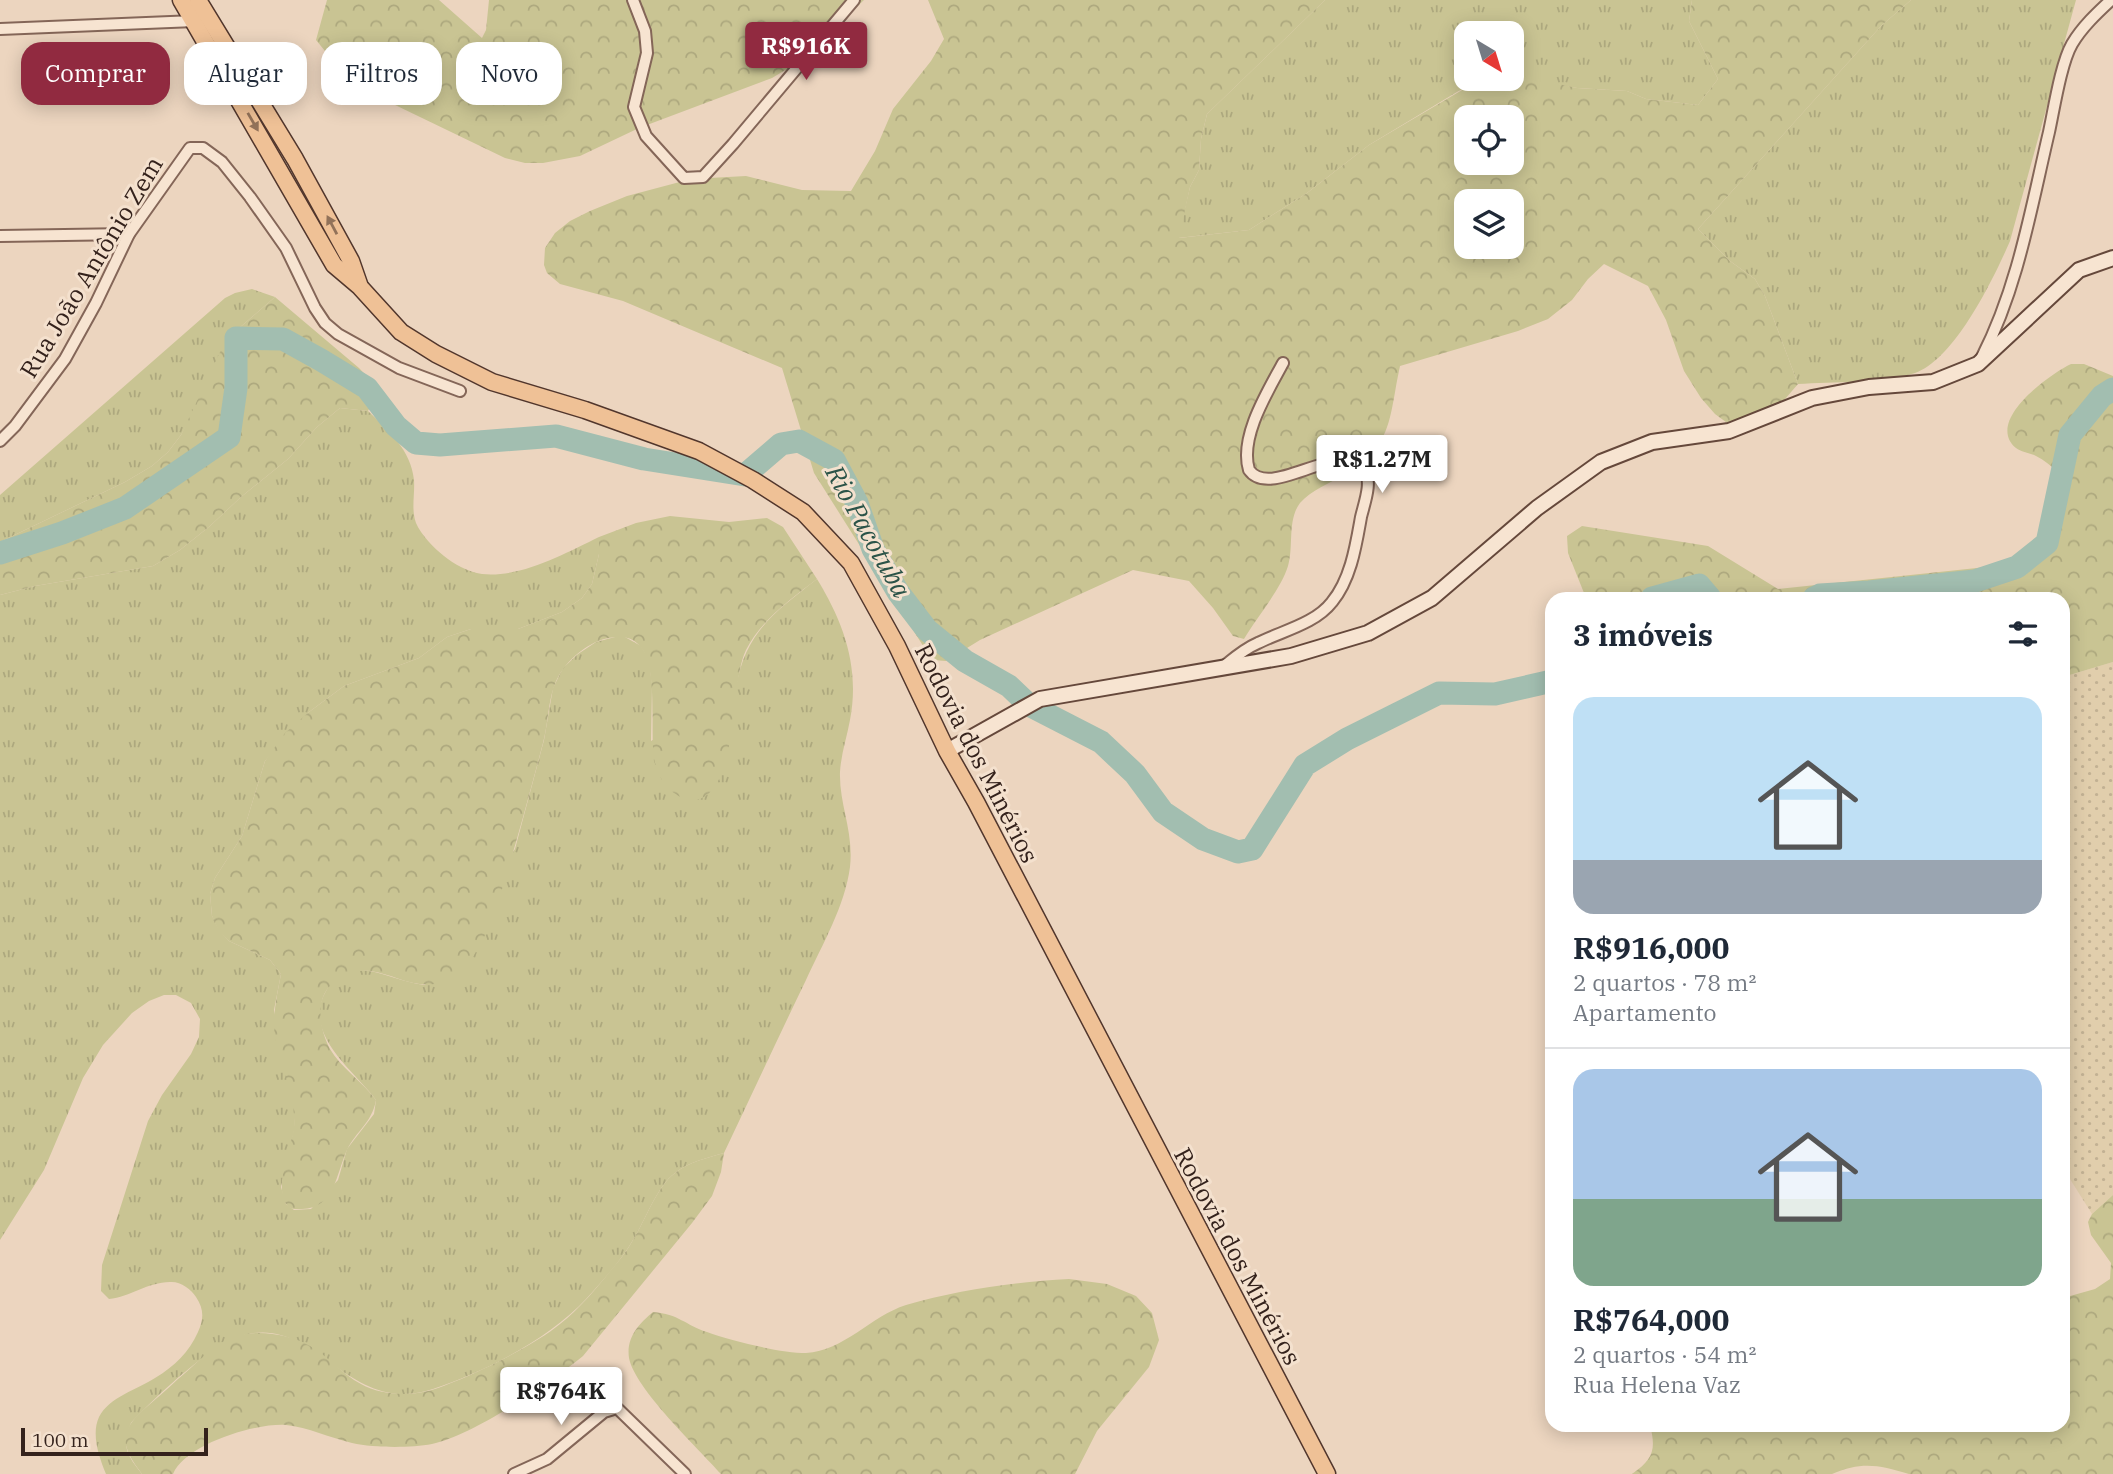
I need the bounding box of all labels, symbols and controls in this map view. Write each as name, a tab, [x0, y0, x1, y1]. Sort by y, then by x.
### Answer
north arrow	[1454, 21, 1524, 91]
map controls	[1454, 21, 1524, 259]
pin: R$916K	[749, 22, 863, 82]
text: R$916K	[761, 30, 851, 60]
chip: Comprar	[21, 42, 170, 105]
chip: Alugar	[184, 42, 307, 105]
chip: Filtros	[321, 42, 442, 105]
chip: Novo	[456, 42, 562, 105]
button: locate	[1454, 105, 1524, 175]
one-way arrow	[247, 113, 259, 132]
street label: Rua João Antônio Zem	[12, 150, 170, 384]
button: layers	[1454, 189, 1524, 259]
one-way arrow	[326, 214, 338, 234]
pin: R$1.27M	[1317, 435, 1447, 495]
text: R$1.27M	[1332, 443, 1432, 473]
water label: Rio Pacotuba	[818, 458, 919, 603]
text: 3 imóveis	[1573, 615, 1713, 654]
icon: filters	[2004, 615, 2042, 653]
street label: Rodovia dos Minérios	[908, 638, 1046, 868]
icon: home	[1745, 742, 1871, 868]
text: R$916,000	[1573, 928, 1729, 967]
text: 2 quartos · 78 m²	[1573, 967, 1756, 997]
text: Apartamento	[1573, 997, 1717, 1027]
icon: home	[1745, 1114, 1871, 1240]
street label: Rodovia dos Minérios	[1167, 1142, 1309, 1370]
text: R$764,000	[1573, 1300, 1729, 1339]
text: 2 quartos · 54 m²	[1573, 1339, 1756, 1369]
pin: R$764K	[504, 1368, 618, 1427]
text: Rua Helena Vaz	[1573, 1369, 1741, 1399]
text: R$764K	[516, 1375, 606, 1405]
scale bar	[21, 1425, 208, 1457]
text: 100 m	[32, 1428, 89, 1452]

